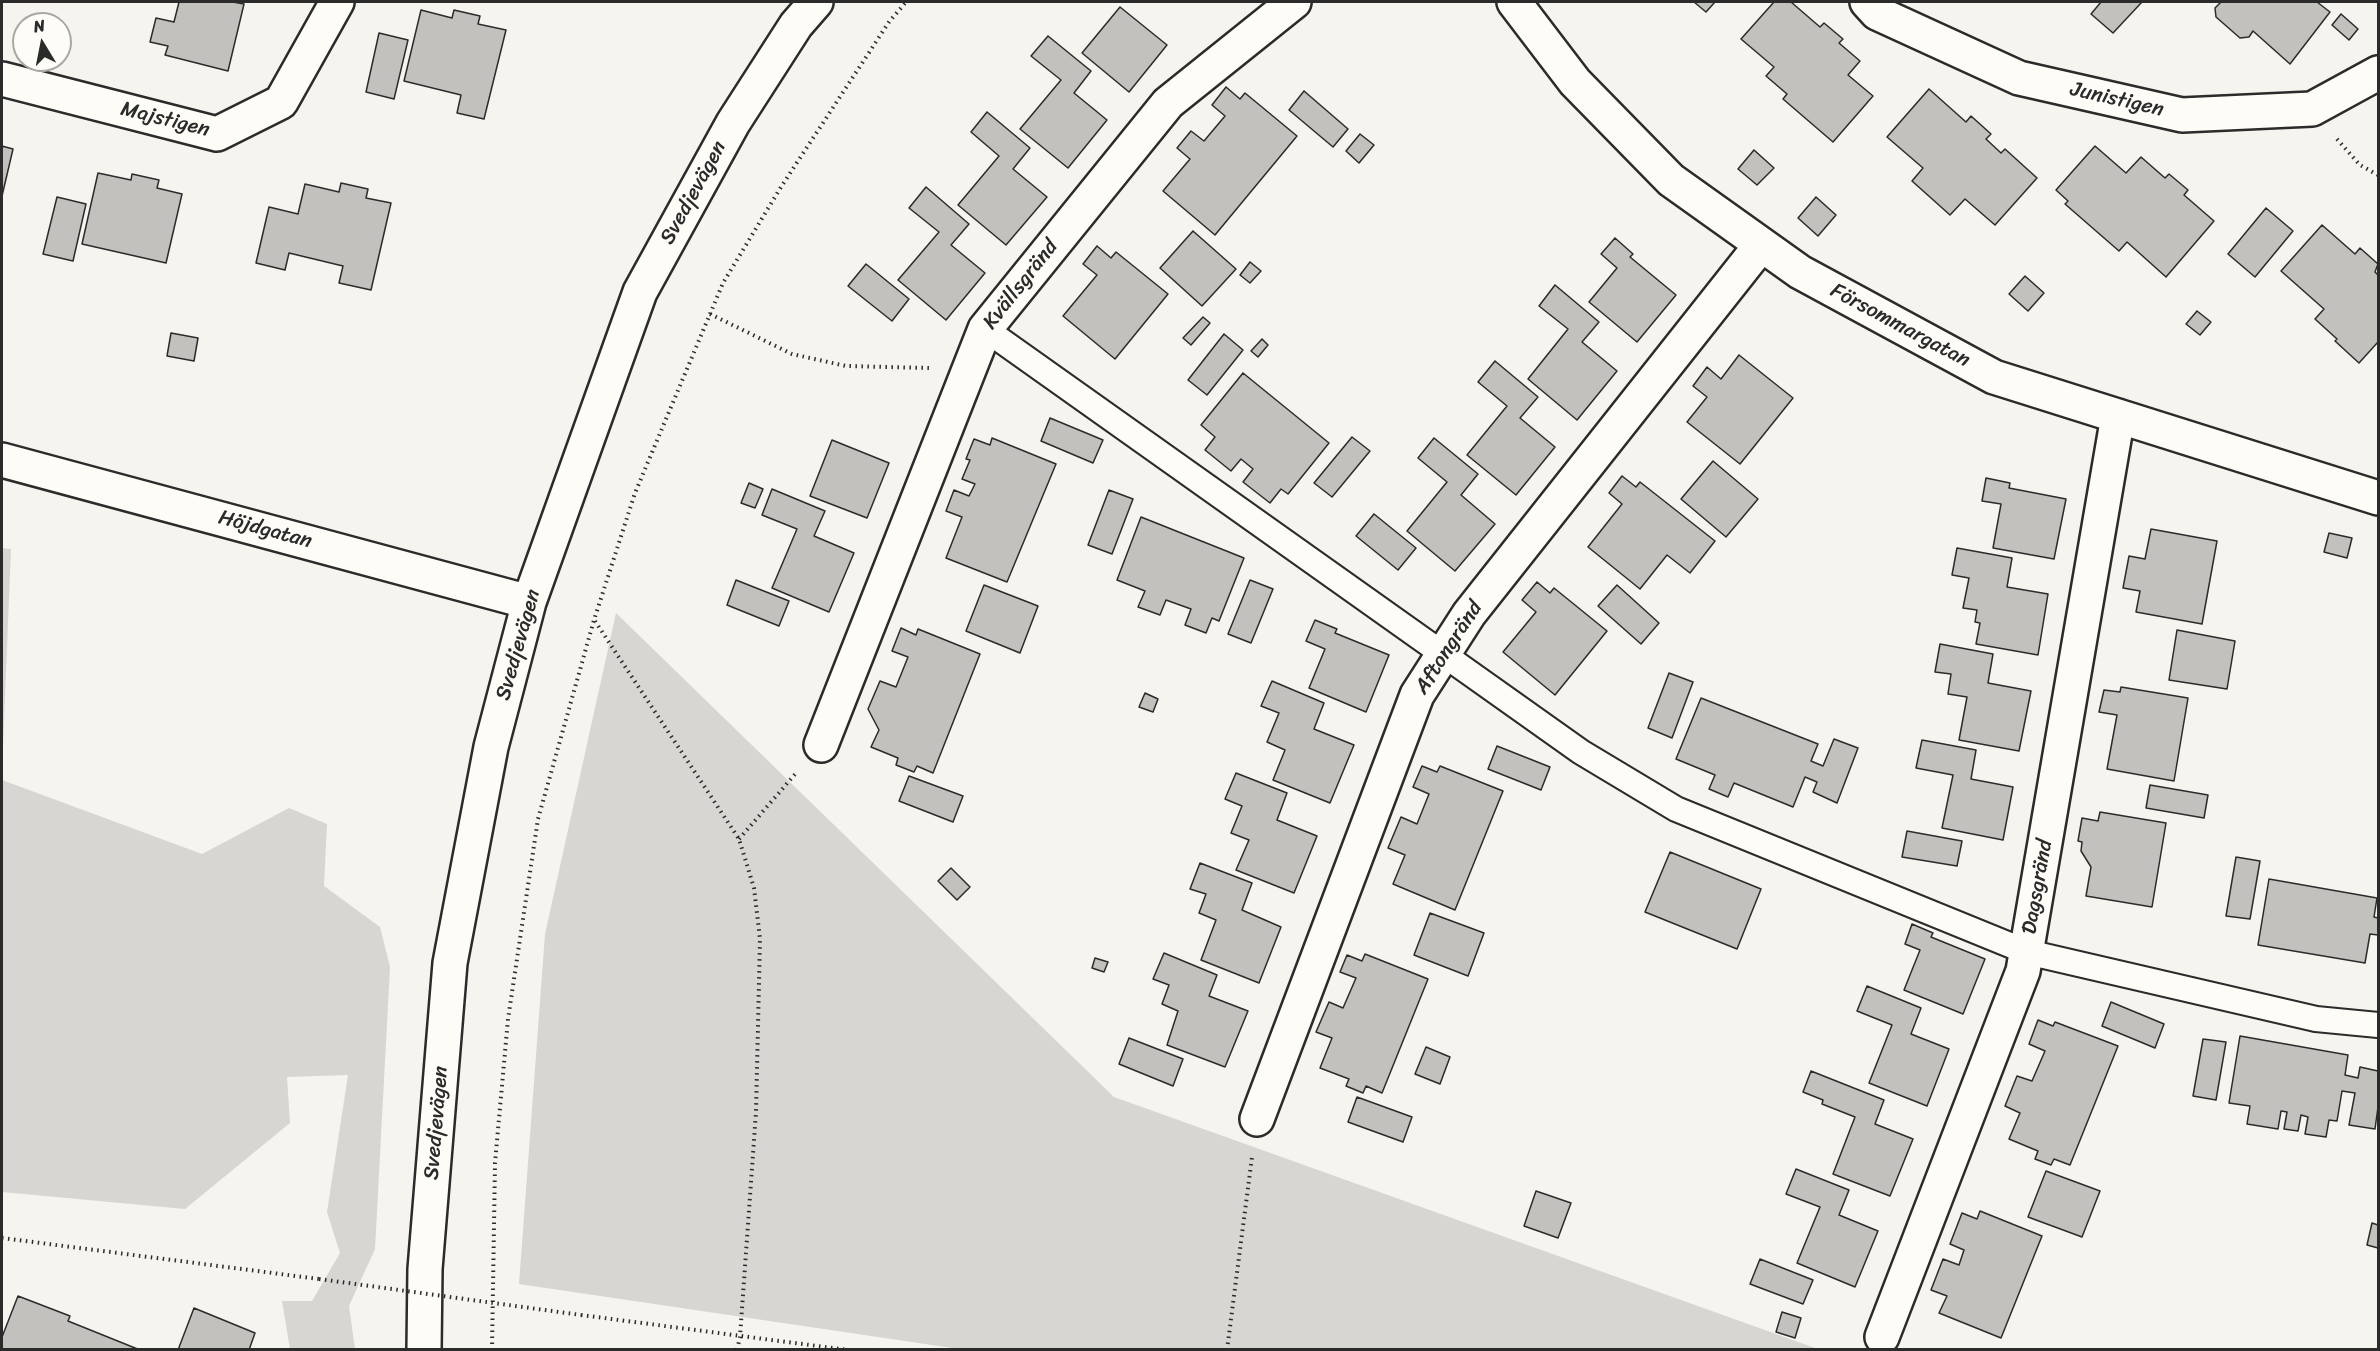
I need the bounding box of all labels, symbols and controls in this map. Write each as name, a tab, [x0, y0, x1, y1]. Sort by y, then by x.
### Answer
text: N	[31, 11, 47, 41]
north arrow	[12, 12, 72, 72]
street label: Junistigen	[2068, 77, 2166, 123]
street label: Majstigen	[118, 97, 212, 143]
street label: Svedjevägen	[655, 137, 733, 249]
street label: Kvällsgränd	[978, 235, 1064, 335]
street label: Försommargatan	[1826, 279, 1974, 373]
street label: Höjdgatan	[216, 505, 314, 555]
street label: Svedjevägen	[491, 587, 547, 703]
street label: Aftongränd	[1410, 597, 1488, 699]
street label: Dagsgränd	[2017, 838, 2059, 936]
street label: Svedjevägen	[419, 1065, 455, 1181]

